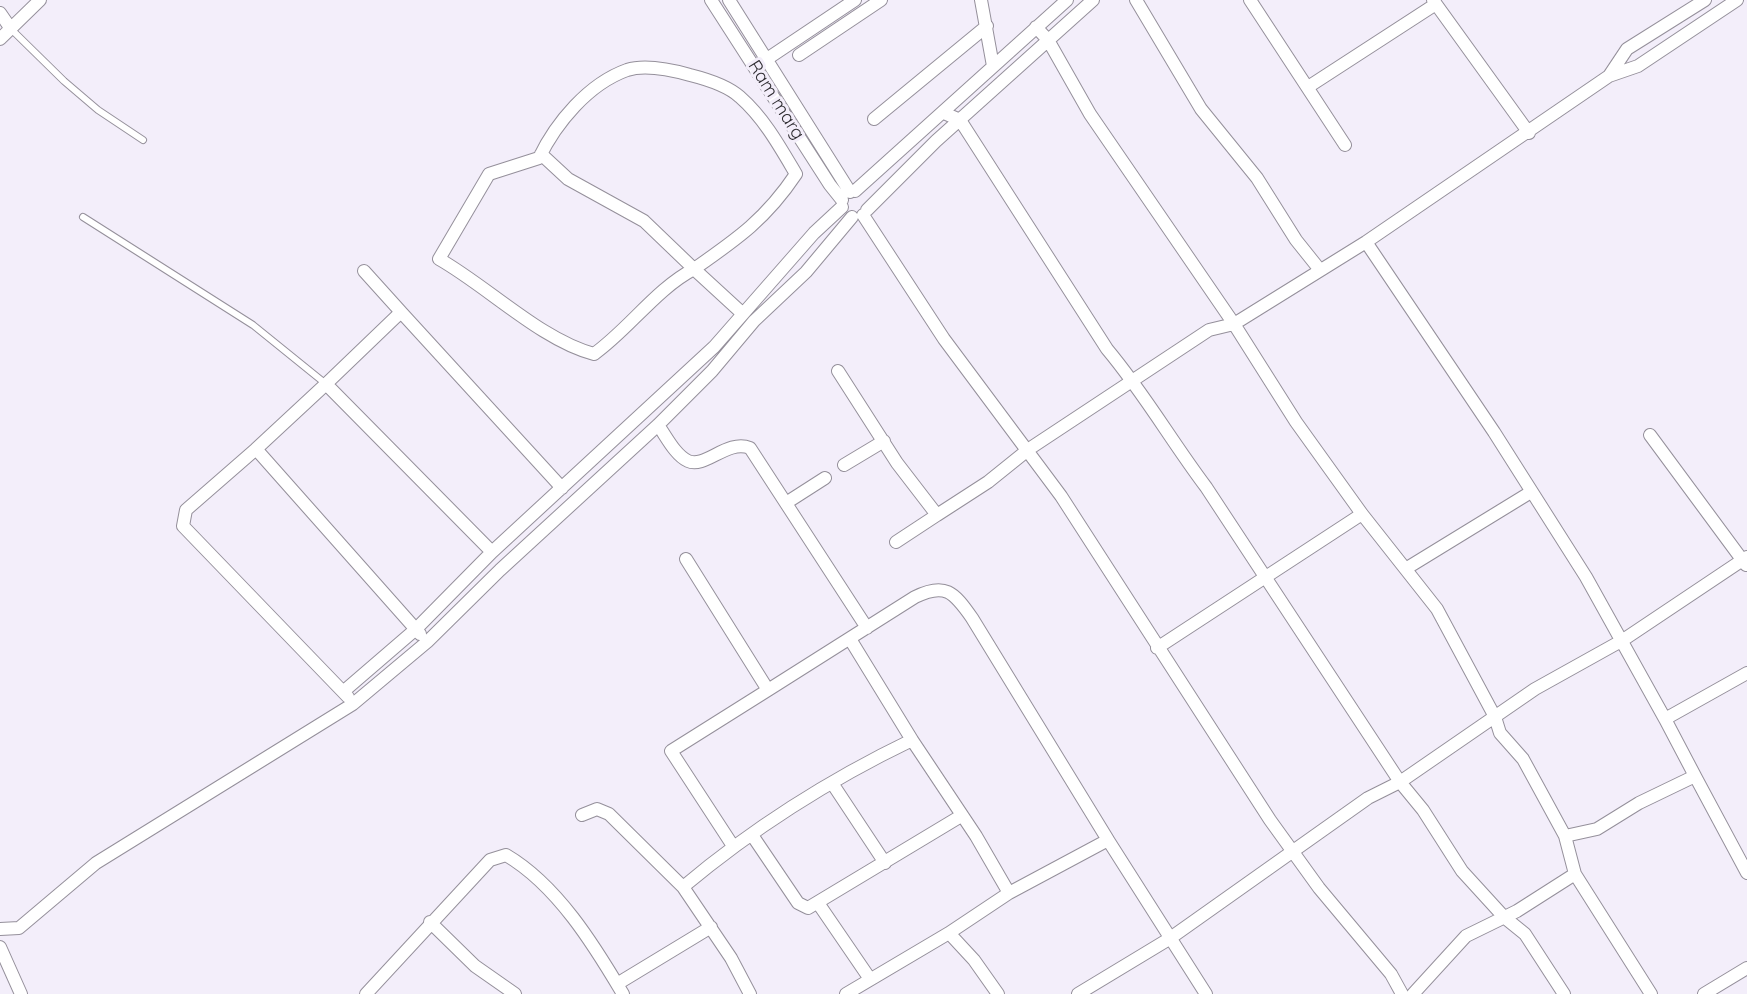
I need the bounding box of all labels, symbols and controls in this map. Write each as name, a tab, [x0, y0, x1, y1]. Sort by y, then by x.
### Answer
street label: Ram marg	[743, 56, 809, 144]

